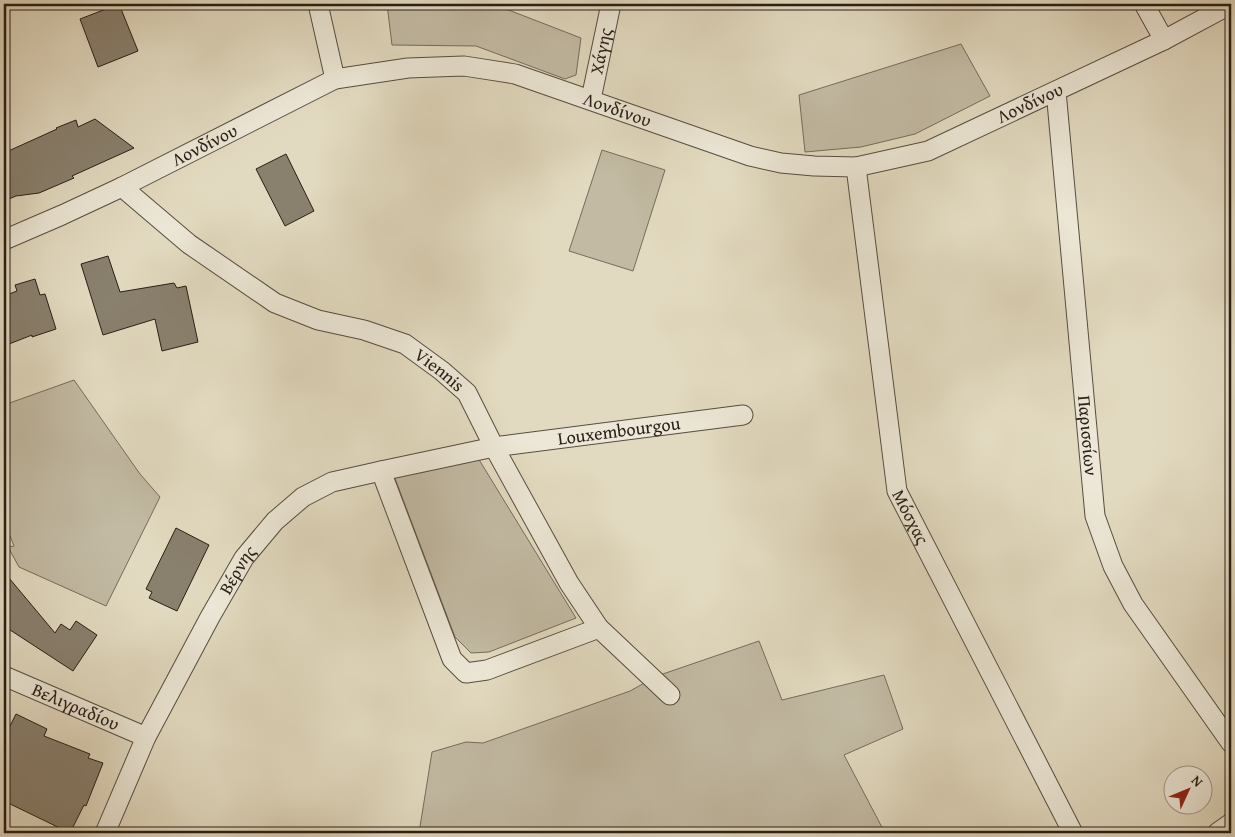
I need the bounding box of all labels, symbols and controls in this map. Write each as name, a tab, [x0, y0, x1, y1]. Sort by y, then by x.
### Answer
street label: Χάγης	[583, 25, 619, 77]
street label: Λονδίνου	[992, 75, 1068, 130]
street label: Λονδίνου	[580, 85, 655, 134]
street label: Λονδίνου	[167, 117, 242, 173]
street label: Viennis	[409, 341, 471, 398]
street label: Παρισσίων	[1071, 394, 1105, 477]
street label: Louxembourgou	[556, 409, 682, 452]
street label: Μόσχας	[886, 485, 936, 549]
street label: Βέρνης	[212, 539, 263, 599]
street label: Βελιγραδίου	[28, 676, 124, 737]
north arrow	[1162, 764, 1212, 814]
text: N	[1187, 771, 1208, 792]

